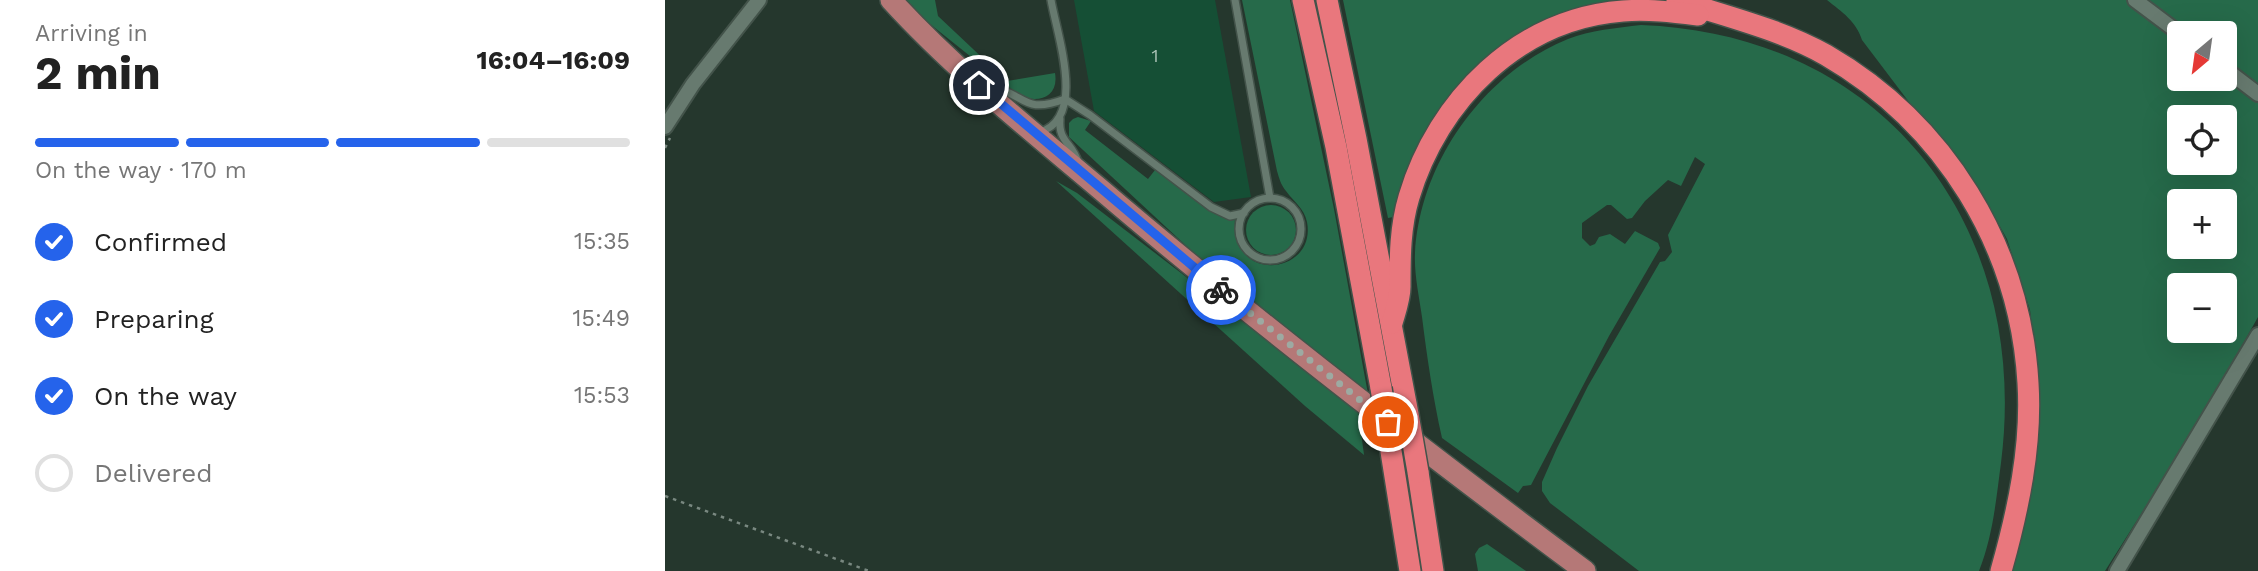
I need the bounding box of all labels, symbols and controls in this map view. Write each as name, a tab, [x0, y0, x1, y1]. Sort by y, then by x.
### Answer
text: Arriving in	[35, 20, 148, 47]
north arrow	[2167, 21, 2237, 91]
map controls	[2167, 21, 2237, 343]
text: 16:04–16:09	[477, 45, 630, 75]
house number: 1	[1151, 45, 1159, 66]
text: 2 min	[35, 46, 161, 100]
pin	[949, 55, 1009, 115]
icon: home	[960, 66, 998, 104]
button: locate	[2167, 105, 2237, 175]
text: On the way · 170 m	[35, 157, 247, 184]
button: +	[2167, 189, 2237, 259]
icon: check	[35, 223, 73, 261]
text: Confirmed	[94, 227, 227, 257]
text: 15:35	[574, 228, 630, 255]
courier	[1186, 255, 1256, 325]
icon: bike	[1202, 271, 1240, 309]
button: −	[2167, 273, 2237, 343]
icon: check	[35, 300, 73, 338]
text: Preparing	[94, 304, 214, 334]
text: 15:49	[573, 305, 630, 332]
icon: check	[35, 377, 73, 415]
text: On the way	[94, 381, 237, 411]
text: 15:53	[574, 382, 630, 409]
pin	[1358, 392, 1418, 452]
icon: bag	[1369, 403, 1407, 441]
text: Delivered	[94, 458, 213, 488]

